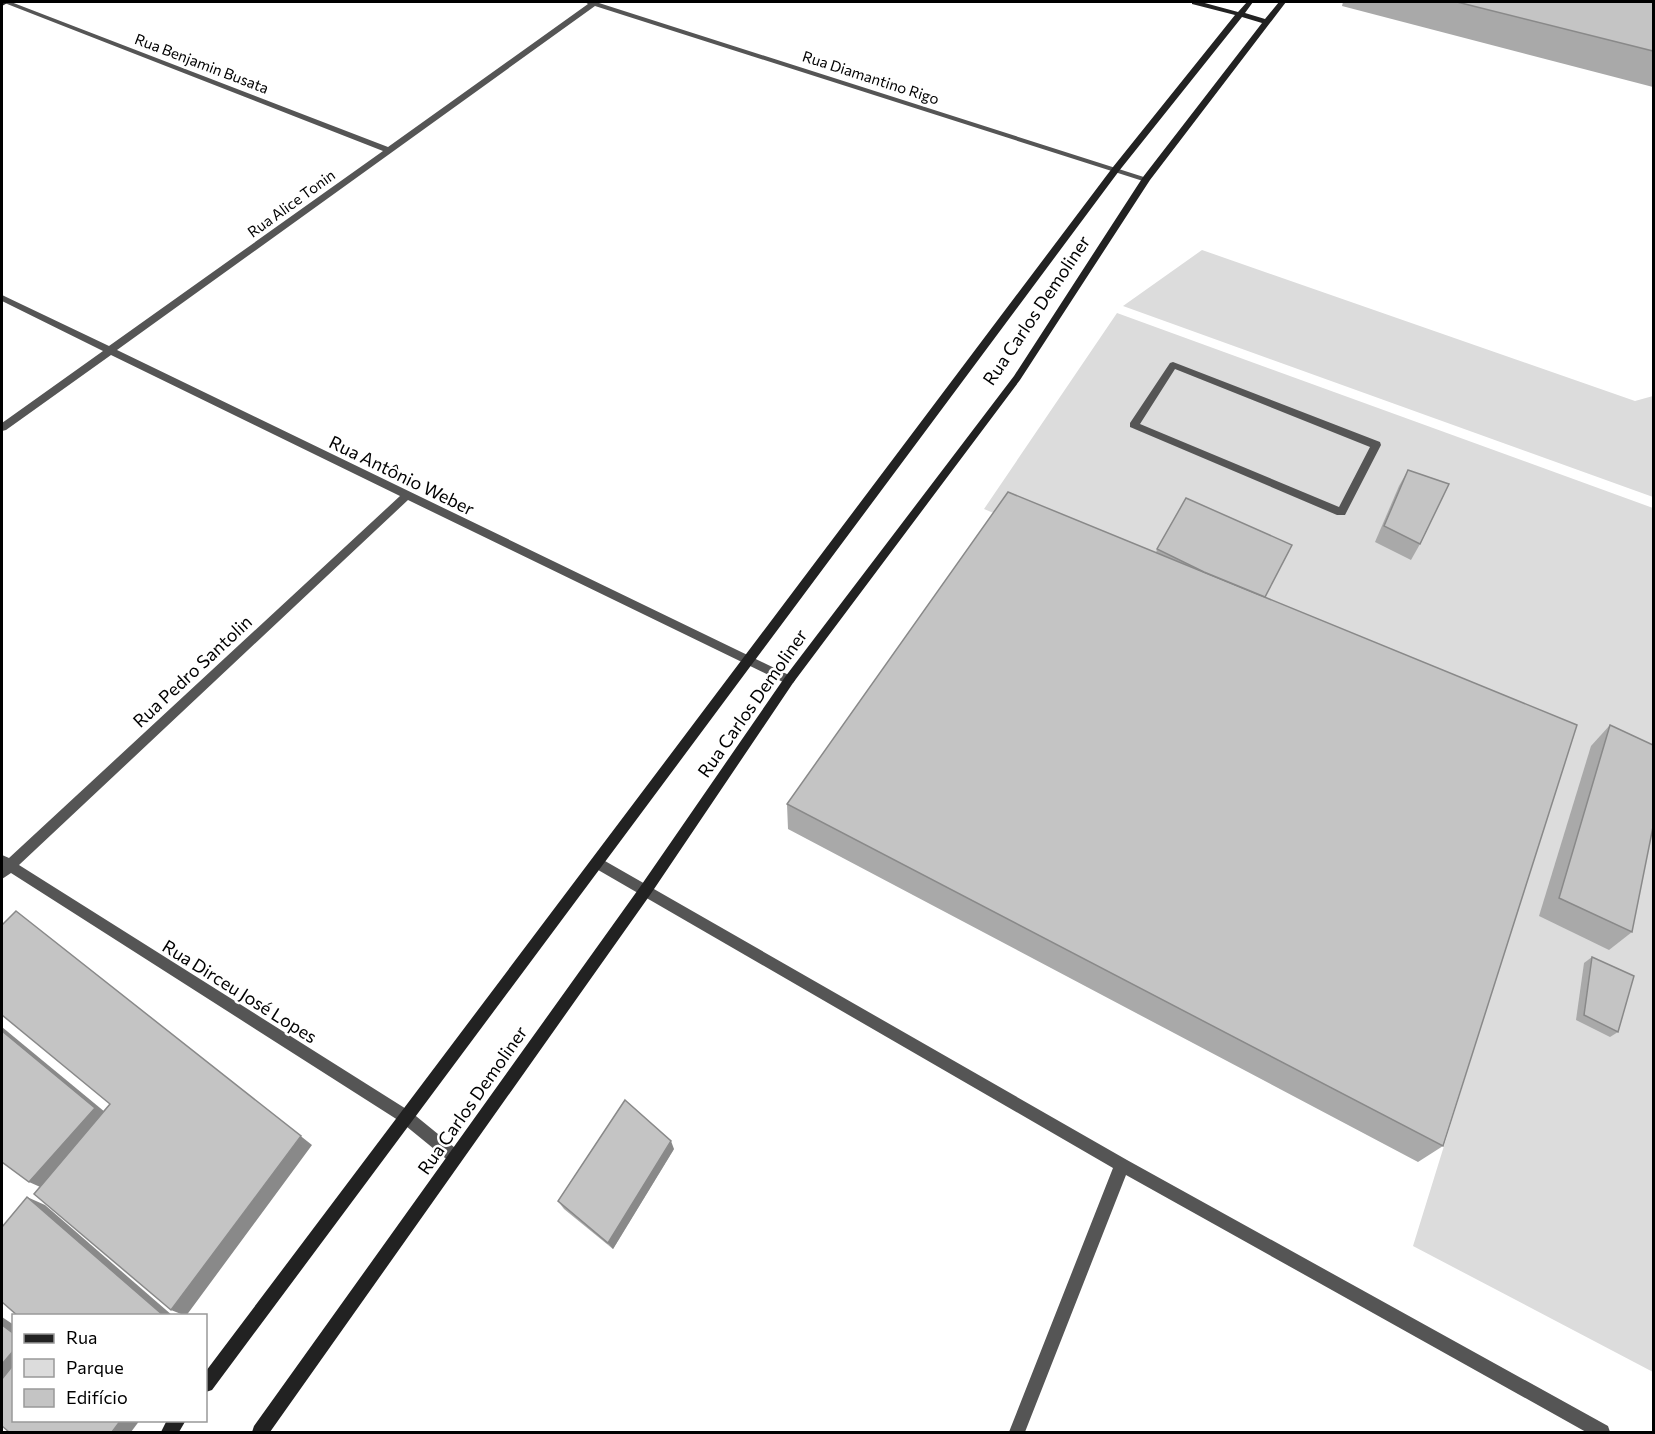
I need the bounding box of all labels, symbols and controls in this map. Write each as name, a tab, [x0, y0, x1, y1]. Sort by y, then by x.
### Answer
street label: Rua Benjamin Busata	[132, 29, 272, 97]
street label: Rua Diamantino Rigo	[800, 46, 942, 108]
street label: Rua Alice Tonin	[244, 165, 338, 241]
street label: Rua Carlos Demoliner	[978, 231, 1094, 389]
street label: Rua Antônio Weber	[326, 430, 478, 520]
street label: Rua Pedro Santolin	[128, 610, 256, 732]
street label: Rua Carlos Demoliner	[693, 625, 811, 781]
street label: Rua Dirceu José Lopes	[159, 935, 321, 1047]
street label: Rua Carlos Demoliner	[413, 1022, 531, 1178]
legend	[12, 1314, 207, 1422]
text: Rua	[66, 1326, 97, 1348]
text: Parque	[66, 1356, 124, 1378]
text: Edifício	[66, 1386, 128, 1408]

